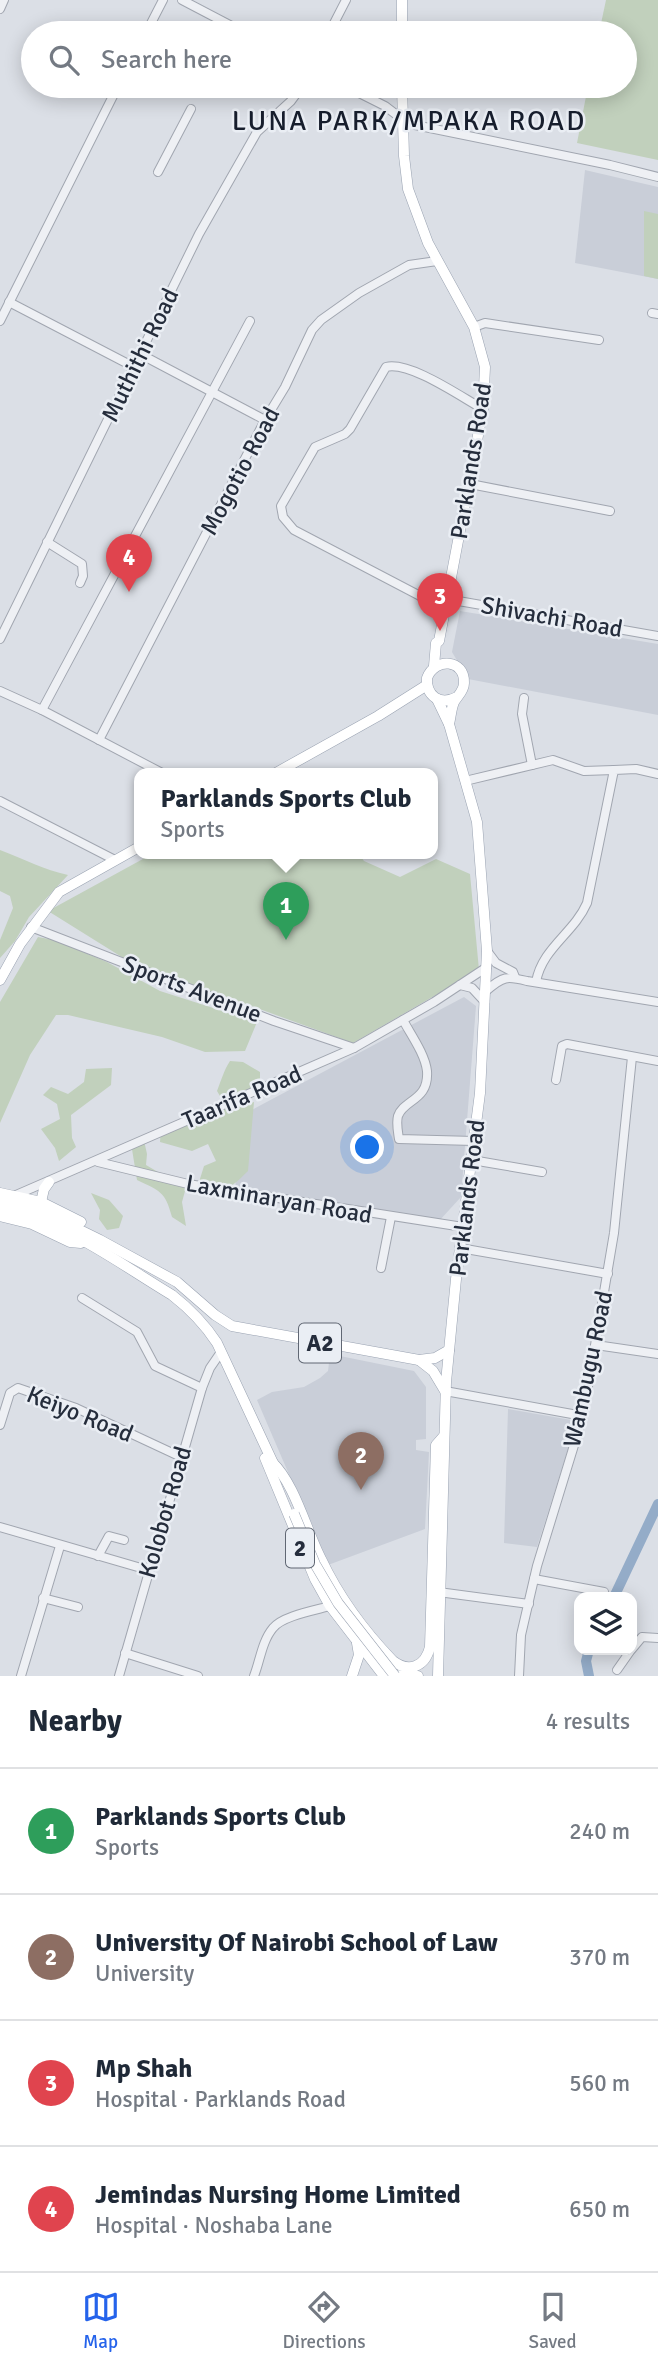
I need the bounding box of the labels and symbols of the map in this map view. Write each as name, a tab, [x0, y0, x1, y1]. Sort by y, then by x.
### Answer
district label: LUNA PARK/MPAKA ROAD	[232, 104, 586, 138]
street label: Muthithi Road	[95, 283, 185, 427]
street label: Parklands Road	[444, 381, 498, 541]
street label: Mogotio Road	[194, 402, 286, 540]
pin: 4	[106, 534, 152, 592]
pin: 3	[417, 573, 463, 631]
street label: Shivachi Road	[479, 590, 625, 644]
pin: 1	[263, 882, 309, 940]
street label: Sports Avenue	[118, 949, 266, 1029]
street label: Taarifa Road	[178, 1058, 306, 1136]
street label: Parklands Road	[442, 1118, 492, 1278]
your location	[350, 1130, 384, 1164]
street label: Laxminaryan Road	[183, 1168, 375, 1230]
street label: Wambugu Road	[557, 1288, 619, 1450]
road number: A2	[299, 1324, 341, 1362]
street label: Keiyo Road	[22, 1379, 138, 1449]
pin: 2	[338, 1432, 384, 1490]
street label: Kolobot Road	[132, 1443, 198, 1581]
road number: 2	[286, 1528, 314, 1568]

